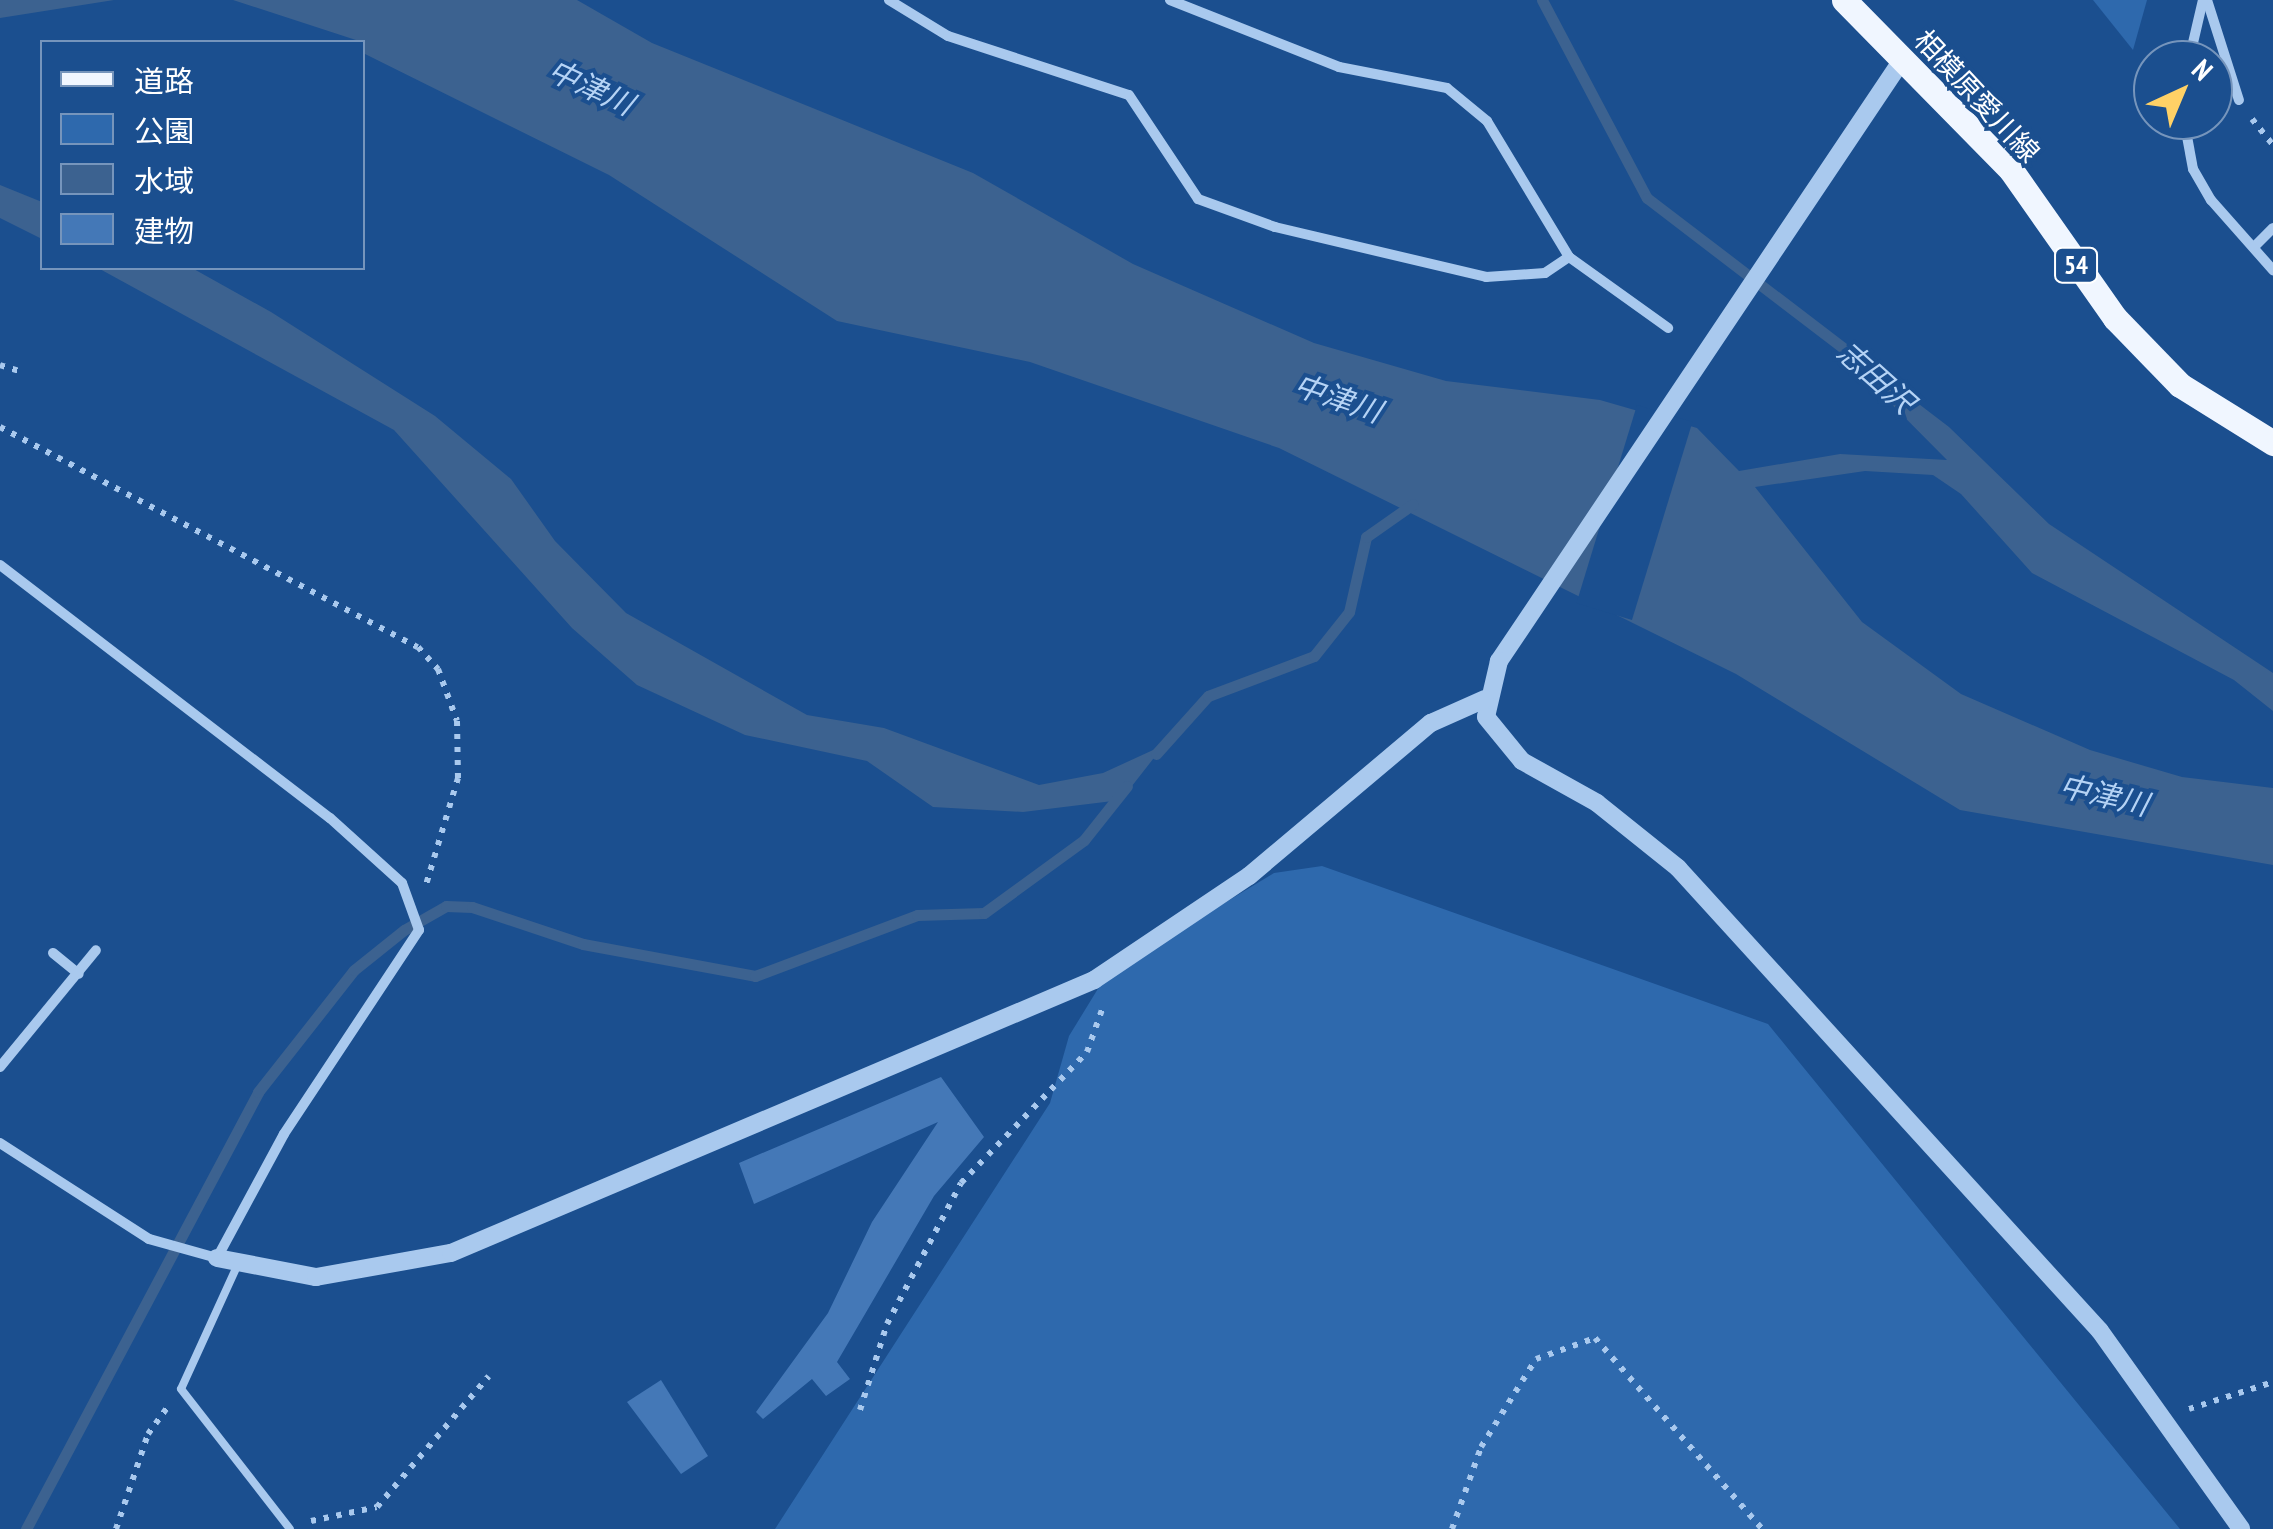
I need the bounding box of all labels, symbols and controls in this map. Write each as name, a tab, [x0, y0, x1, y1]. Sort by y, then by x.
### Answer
street label: 相模原愛川線	[1907, 23, 2047, 169]
legend	[40, 40, 365, 270]
north arrow	[2133, 40, 2233, 140]
text: N	[2185, 51, 2221, 88]
water label: 中津川	[543, 52, 639, 122]
text: 道路	[134, 61, 194, 100]
text: 公園	[134, 111, 194, 150]
text: 水域	[134, 161, 194, 200]
text: 建物	[134, 211, 194, 250]
road number: 54	[2054, 245, 2098, 285]
water label: 志田沢	[1831, 334, 1921, 420]
water label: 中津川	[1290, 366, 1386, 430]
water label: 中津川	[2056, 767, 2152, 823]

